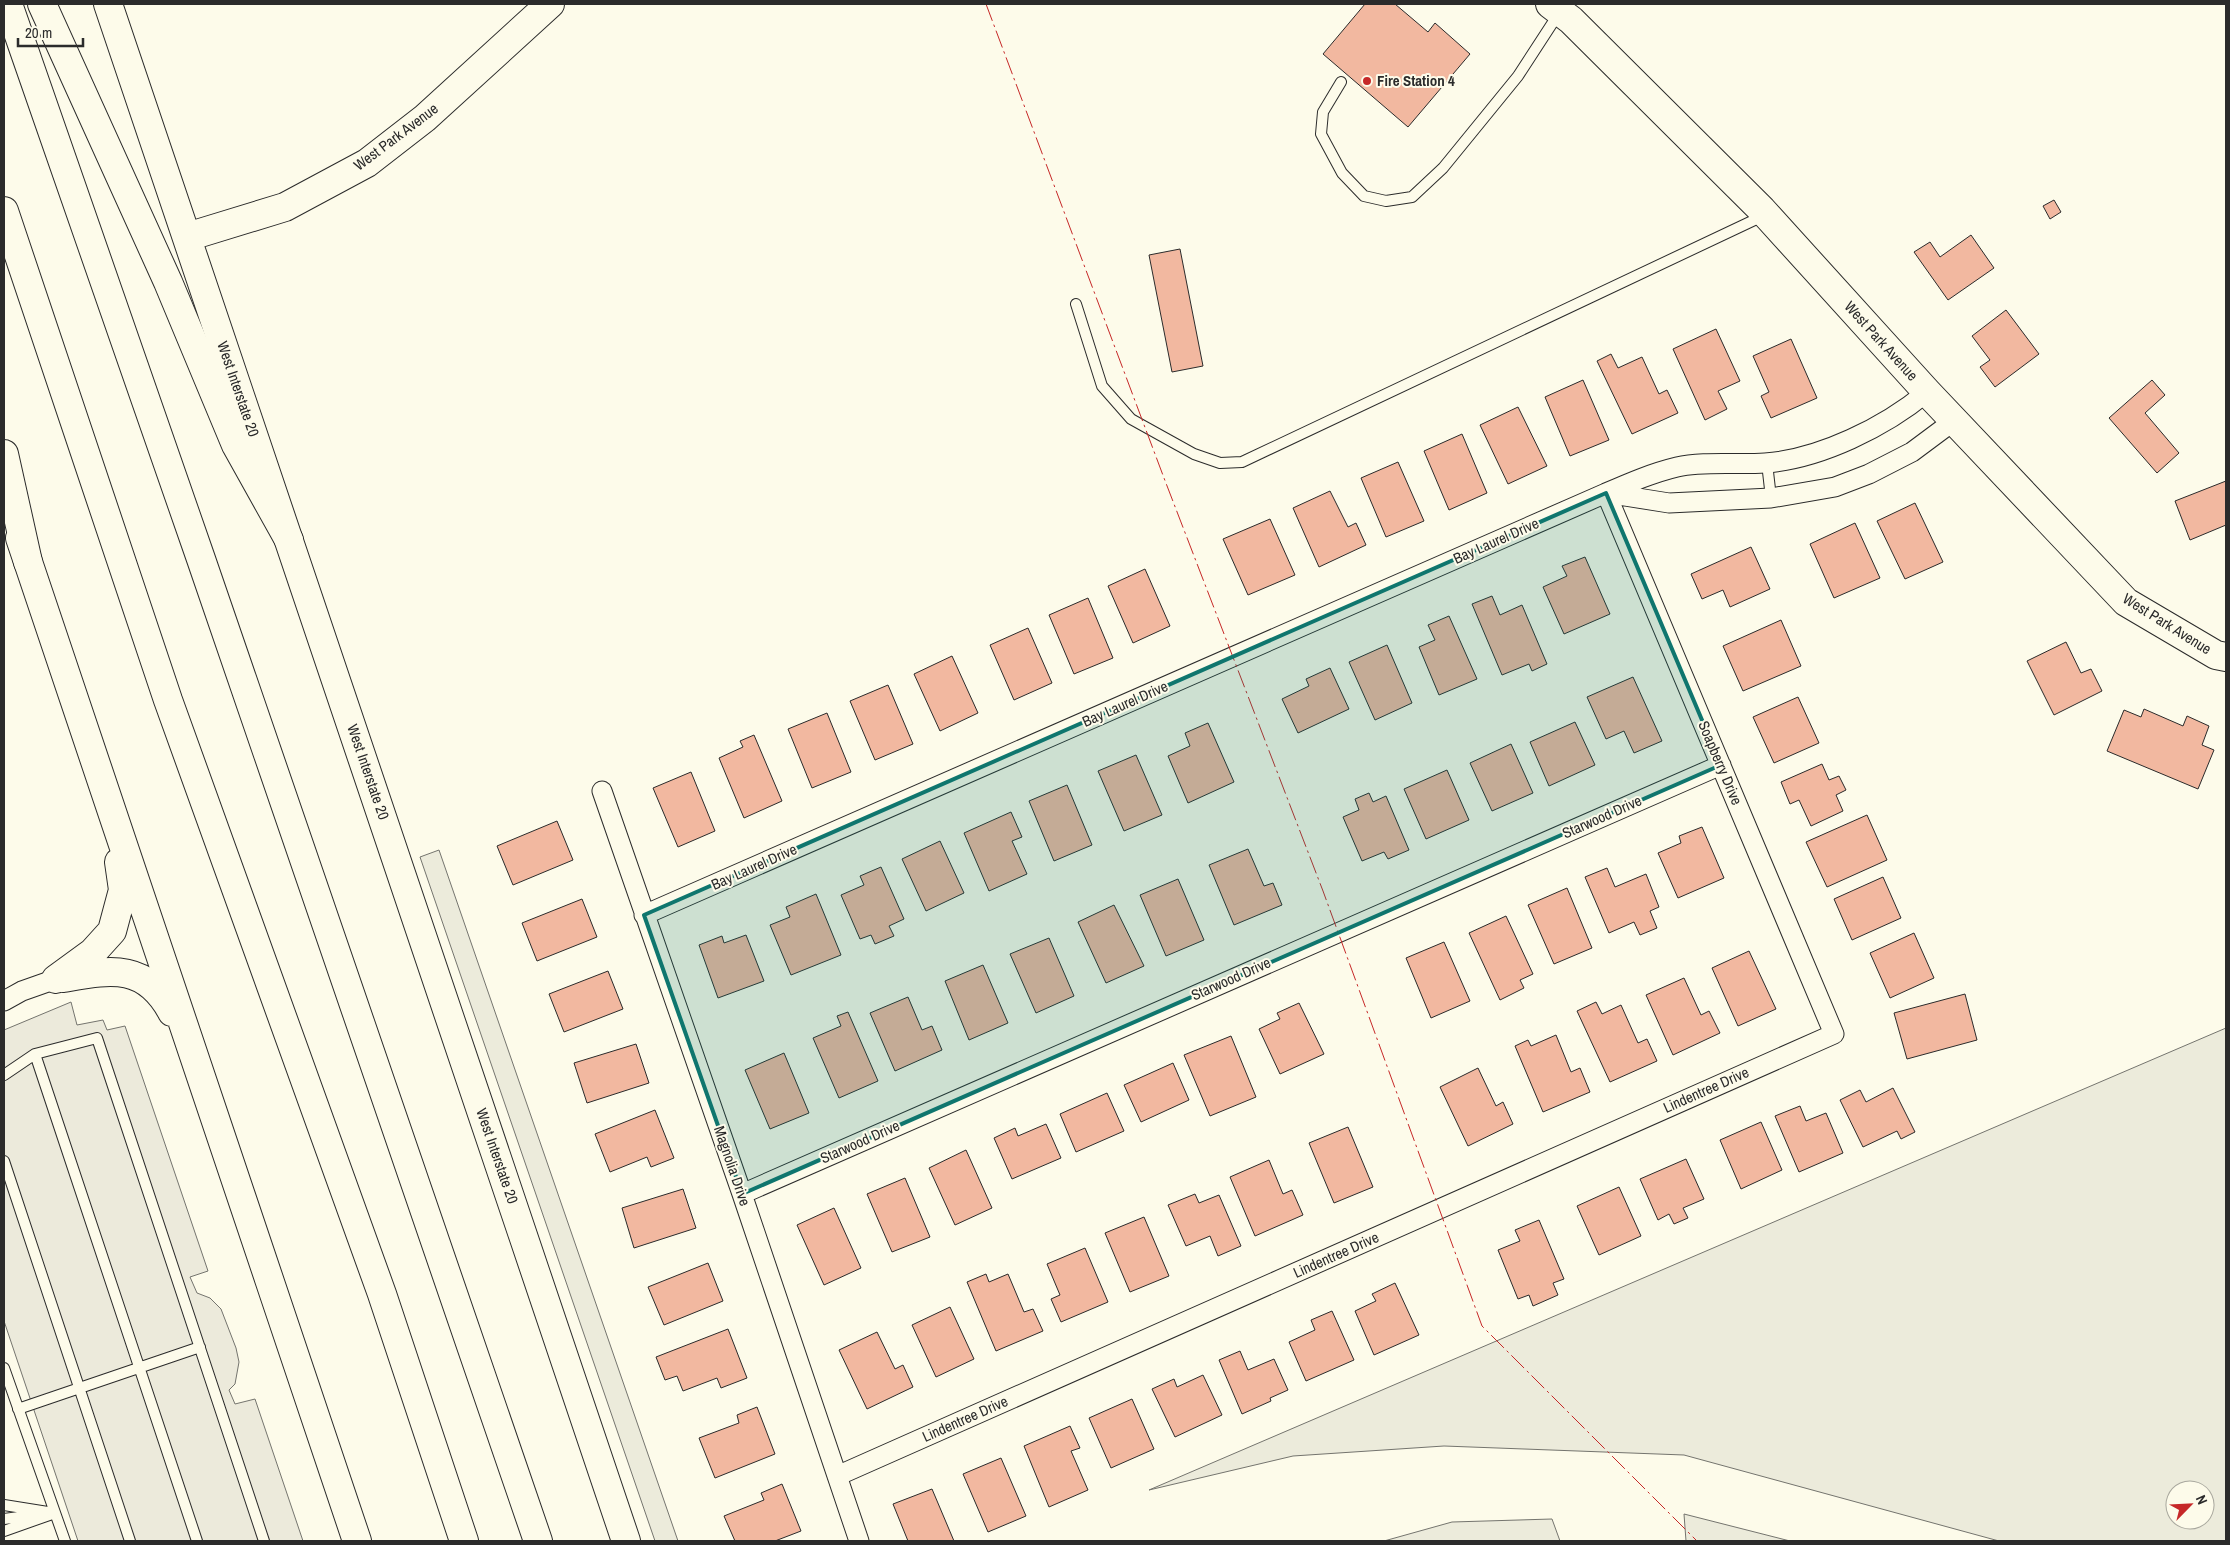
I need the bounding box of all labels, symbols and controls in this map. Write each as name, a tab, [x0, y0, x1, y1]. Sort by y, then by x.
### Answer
scale bar	[18, 15, 82, 47]
text: 20 m	[25, 22, 52, 43]
place label: Fire Station 4	[1377, 70, 1455, 91]
marker: Fire Station 4	[1361, 75, 1373, 87]
street label: West Park Avenue	[349, 98, 442, 175]
street label: West Park Avenue	[1840, 296, 1923, 385]
street label: West Interstate 20	[212, 338, 265, 439]
street label: Bay Laurel Drive	[1450, 512, 1542, 569]
street label: West Park Avenue	[2119, 588, 2216, 659]
street label: Bay Laurel Drive	[1079, 675, 1171, 732]
street label: Soapberry Drive	[1693, 717, 1748, 808]
street label: West Interstate 20	[342, 721, 395, 822]
street label: Starwood Drive	[1559, 790, 1645, 843]
street label: Bay Laurel Drive	[708, 838, 800, 895]
street label: Starwood Drive	[1188, 952, 1274, 1005]
street label: Lindentree Drive	[1660, 1061, 1752, 1118]
street label: West Interstate 20	[471, 1105, 524, 1206]
street label: Starwood Drive	[817, 1115, 903, 1168]
street label: Magnolia Drive	[709, 1123, 756, 1209]
street label: Lindentree Drive	[1290, 1226, 1382, 1283]
street label: Lindentree Drive	[919, 1390, 1011, 1447]
north arrow	[2165, 1480, 2215, 1530]
text: N	[2192, 1492, 2212, 1507]

